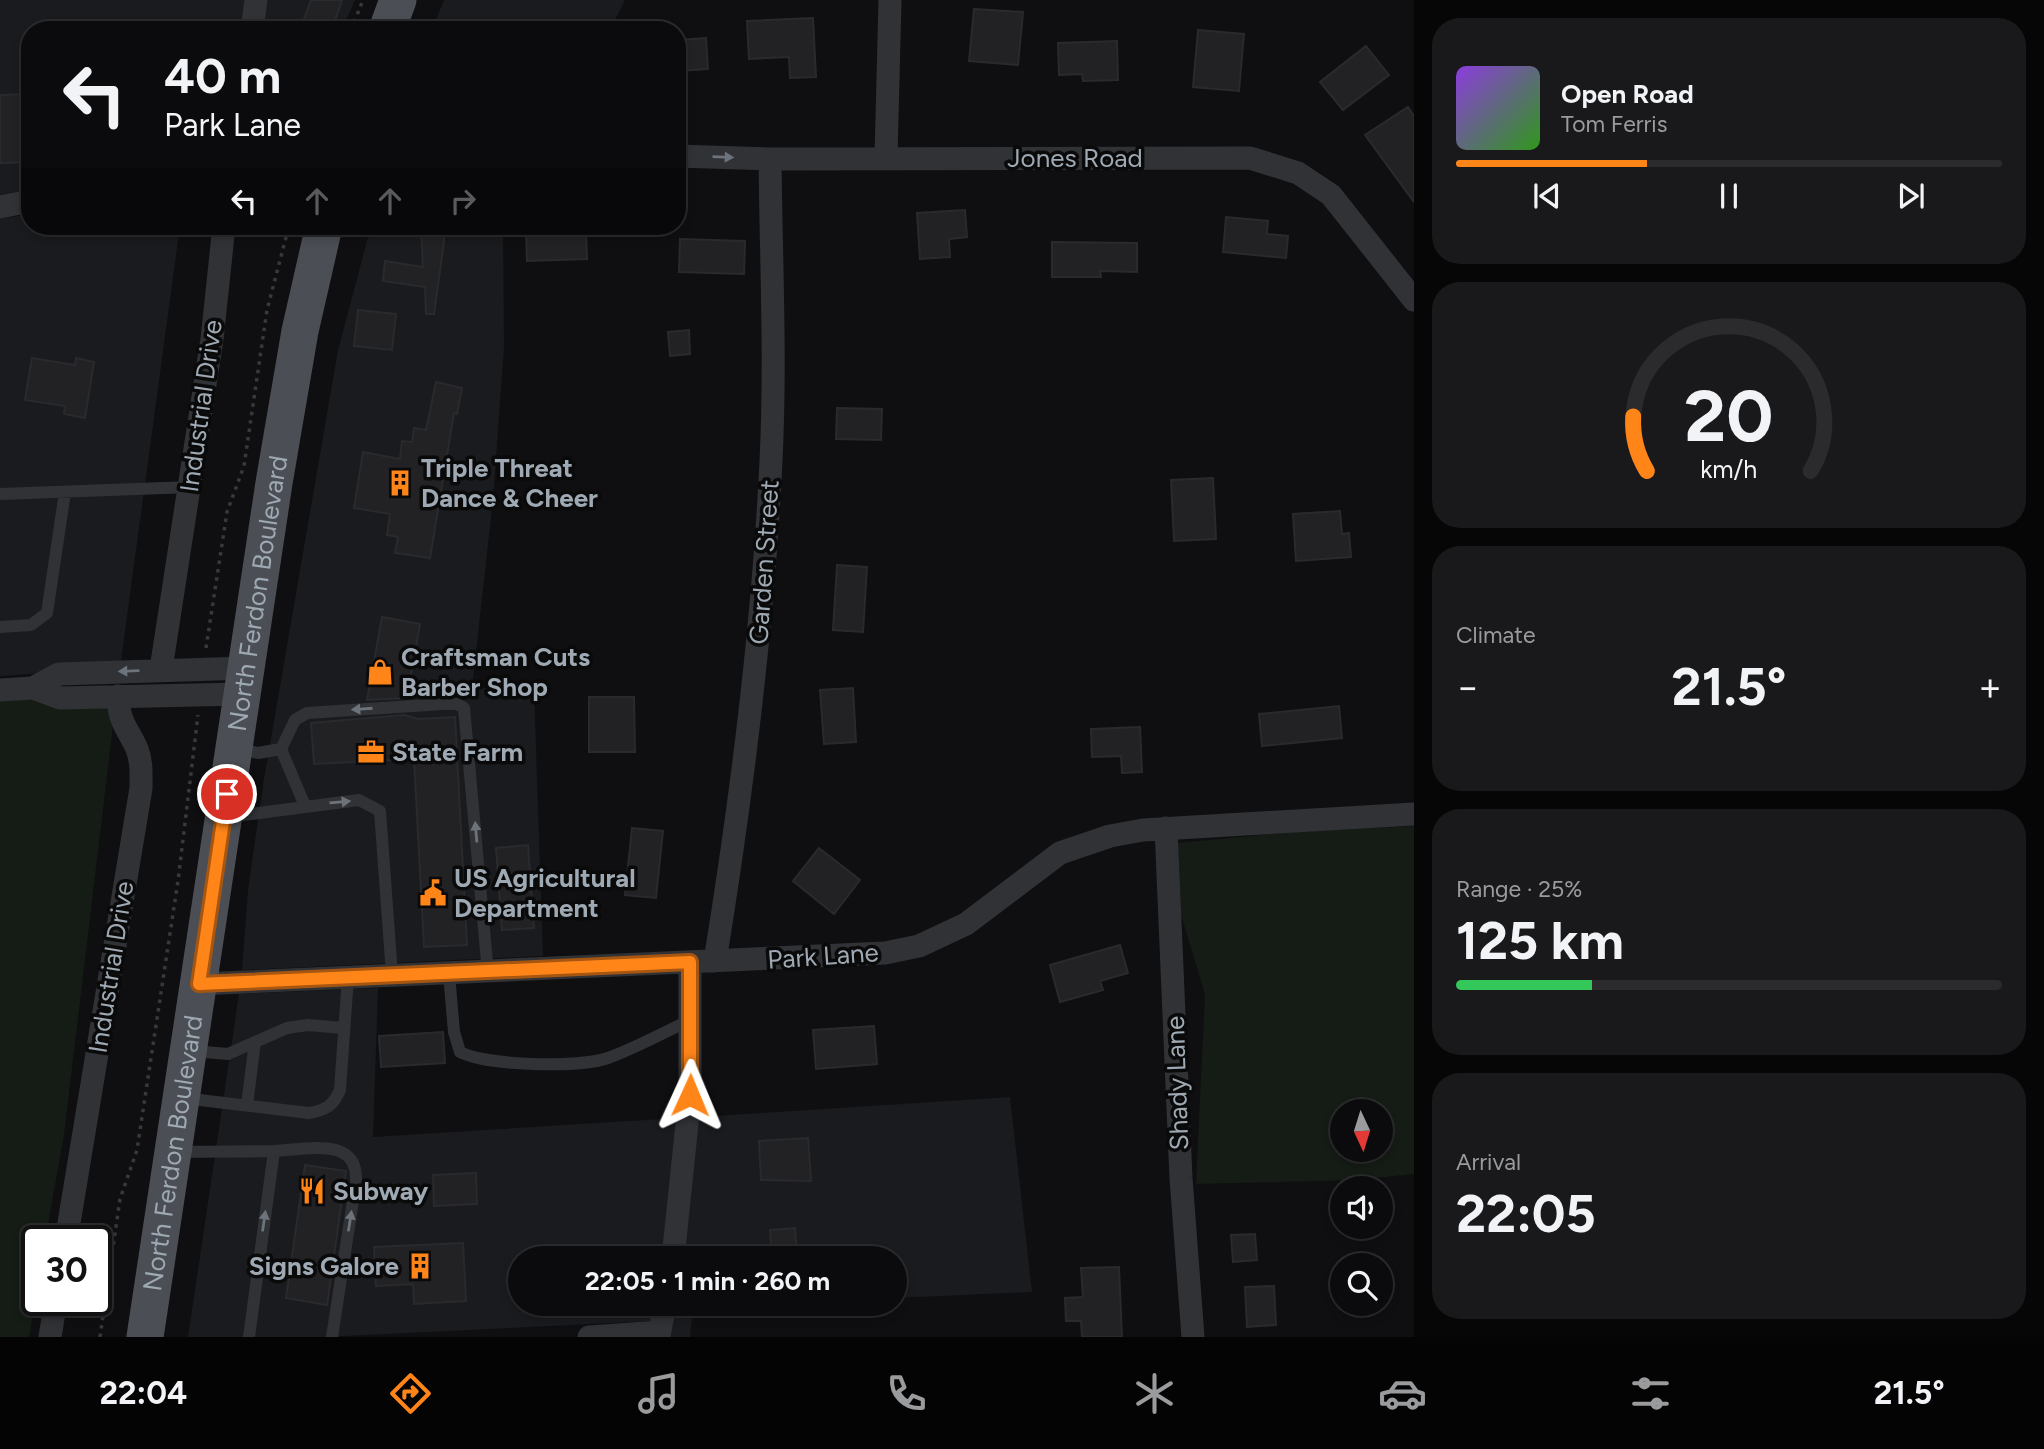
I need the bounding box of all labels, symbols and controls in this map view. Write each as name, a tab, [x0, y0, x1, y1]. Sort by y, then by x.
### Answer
text: 40 m	[164, 46, 281, 105]
icon: left	[49, 49, 140, 140]
text: Open Road	[1561, 78, 1694, 110]
text: Park Lane	[164, 106, 301, 144]
text: Tom Ferris	[1561, 110, 1667, 138]
street label: Jones Road	[1007, 142, 1143, 174]
one-way arrow	[713, 151, 735, 162]
icon: previous	[1528, 177, 1566, 215]
icon: pause	[1710, 177, 1748, 215]
icon: next	[1892, 177, 1930, 215]
icon: left	[225, 182, 263, 220]
icon: ahead	[298, 182, 336, 220]
icon: ahead	[371, 182, 409, 220]
icon: right	[444, 182, 482, 220]
street label: Industrial Drive	[173, 318, 229, 494]
text: 20	[1684, 372, 1774, 459]
place label: Triple Threat Dance & Cheer	[421, 452, 598, 514]
street label: North Ferdon Boulevard	[221, 453, 294, 734]
text: km/h	[1700, 453, 1758, 483]
building icon: Triple Threat Dance & Cheer	[385, 468, 415, 498]
street label: Garden Street	[742, 478, 786, 645]
text: Climate	[1456, 621, 1535, 649]
place label: Craftsman Cuts Barber Shop	[401, 641, 590, 703]
text: 21.5°	[1672, 656, 1786, 718]
shop icon: Craftsman Cuts Barber Shop	[365, 657, 395, 687]
text: −	[1456, 664, 1480, 710]
text: +	[1978, 664, 2002, 710]
one-way arrow	[118, 665, 140, 676]
one-way arrow	[351, 704, 373, 715]
place label: State Farm	[392, 736, 523, 768]
office icon: State Farm	[356, 737, 386, 767]
pin	[197, 764, 257, 824]
icon: arrive	[208, 775, 246, 813]
one-way arrow	[329, 796, 351, 807]
one-way arrow	[470, 820, 481, 842]
place label: US Agricultural Department	[454, 862, 636, 924]
text: Range · 25%	[1456, 875, 1582, 903]
public building icon: US Agricultural Department	[418, 878, 448, 908]
street label: Industrial Drive	[82, 879, 140, 1055]
text: 125 km	[1456, 910, 1624, 972]
street label: Park Lane	[766, 936, 880, 976]
street label: North Ferdon Boulevard	[136, 1013, 209, 1293]
street label: Shady Lane	[1159, 1015, 1195, 1151]
position arrow	[653, 1058, 727, 1132]
north arrow	[1330, 1099, 1393, 1162]
map controls	[1330, 1099, 1393, 1316]
text: Arrival	[1456, 1148, 1521, 1176]
place label: Subway	[333, 1175, 428, 1207]
restaurant icon: Subway	[297, 1176, 327, 1206]
button: sound	[1330, 1176, 1393, 1239]
text: 22:05	[1456, 1183, 1596, 1245]
one-way arrow	[259, 1210, 270, 1232]
one-way arrow	[345, 1210, 356, 1232]
speed limit sign: 30	[21, 1225, 112, 1316]
place label: Signs Galore	[249, 1250, 399, 1282]
building icon: Signs Galore	[405, 1251, 435, 1281]
button: search	[1330, 1253, 1393, 1316]
text: 22:05 · 1 min · 260 m	[585, 1265, 830, 1297]
icon: directions	[386, 1369, 435, 1418]
icon: music	[634, 1369, 683, 1418]
icon: phone	[882, 1369, 931, 1418]
icon: climate	[1130, 1369, 1179, 1418]
icon: car	[1378, 1369, 1427, 1418]
icon: filters	[1626, 1369, 1675, 1418]
text: 22:04	[99, 1374, 187, 1412]
text: 21.5°	[1874, 1374, 1944, 1412]

